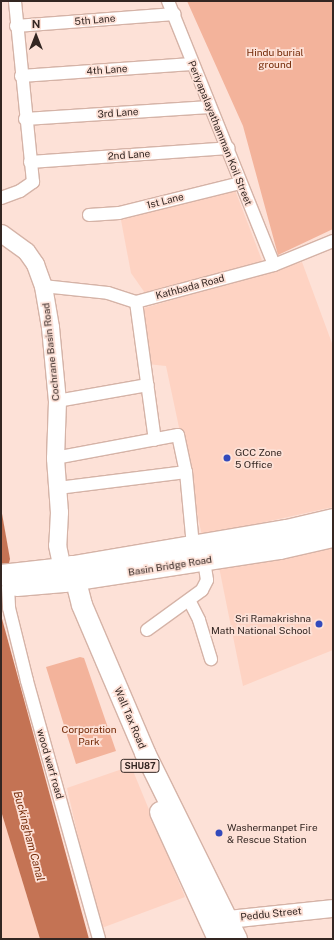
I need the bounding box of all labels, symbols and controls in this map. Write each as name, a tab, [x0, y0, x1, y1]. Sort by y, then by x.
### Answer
street label: 5th Lane	[74, 12, 116, 28]
north arrow	[16, 16, 56, 56]
text: N	[32, 18, 40, 30]
park label: Hindu burial ground	[247, 46, 303, 70]
street label: Periyapalayathamman Koil Street	[185, 59, 255, 207]
street label: 4th Lane	[86, 63, 128, 77]
street label: 3rd Lane	[97, 106, 139, 120]
street label: 2nd Lane	[107, 148, 151, 162]
street label: 1st Lane	[145, 191, 185, 211]
street label: Kathbada Road	[154, 272, 226, 302]
street label: Cochrane Basin Road	[40, 302, 62, 402]
place label: GCC Zone 5 Office	[235, 446, 282, 470]
marker: GCC Zone 5 Office	[222, 453, 232, 463]
street label: Basin Bridge Road	[127, 553, 213, 579]
place label: Sri Ramakrishna Math National School	[211, 612, 311, 636]
marker: Sri Ramakrishna Math National School	[314, 619, 324, 629]
street label: Wall Tax Road	[112, 686, 148, 750]
park label: Corporation Park	[62, 723, 116, 746]
street label: wood warf road	[34, 728, 66, 800]
road number: SHU87	[120, 759, 160, 773]
water label: Buckingham Canal	[11, 790, 47, 882]
place label: Washermanpet Fire & Rescue Station	[227, 821, 318, 844]
marker: Washermanpet Fire & Rescue Station	[214, 828, 224, 838]
street label: Peddu Street	[240, 905, 302, 923]

